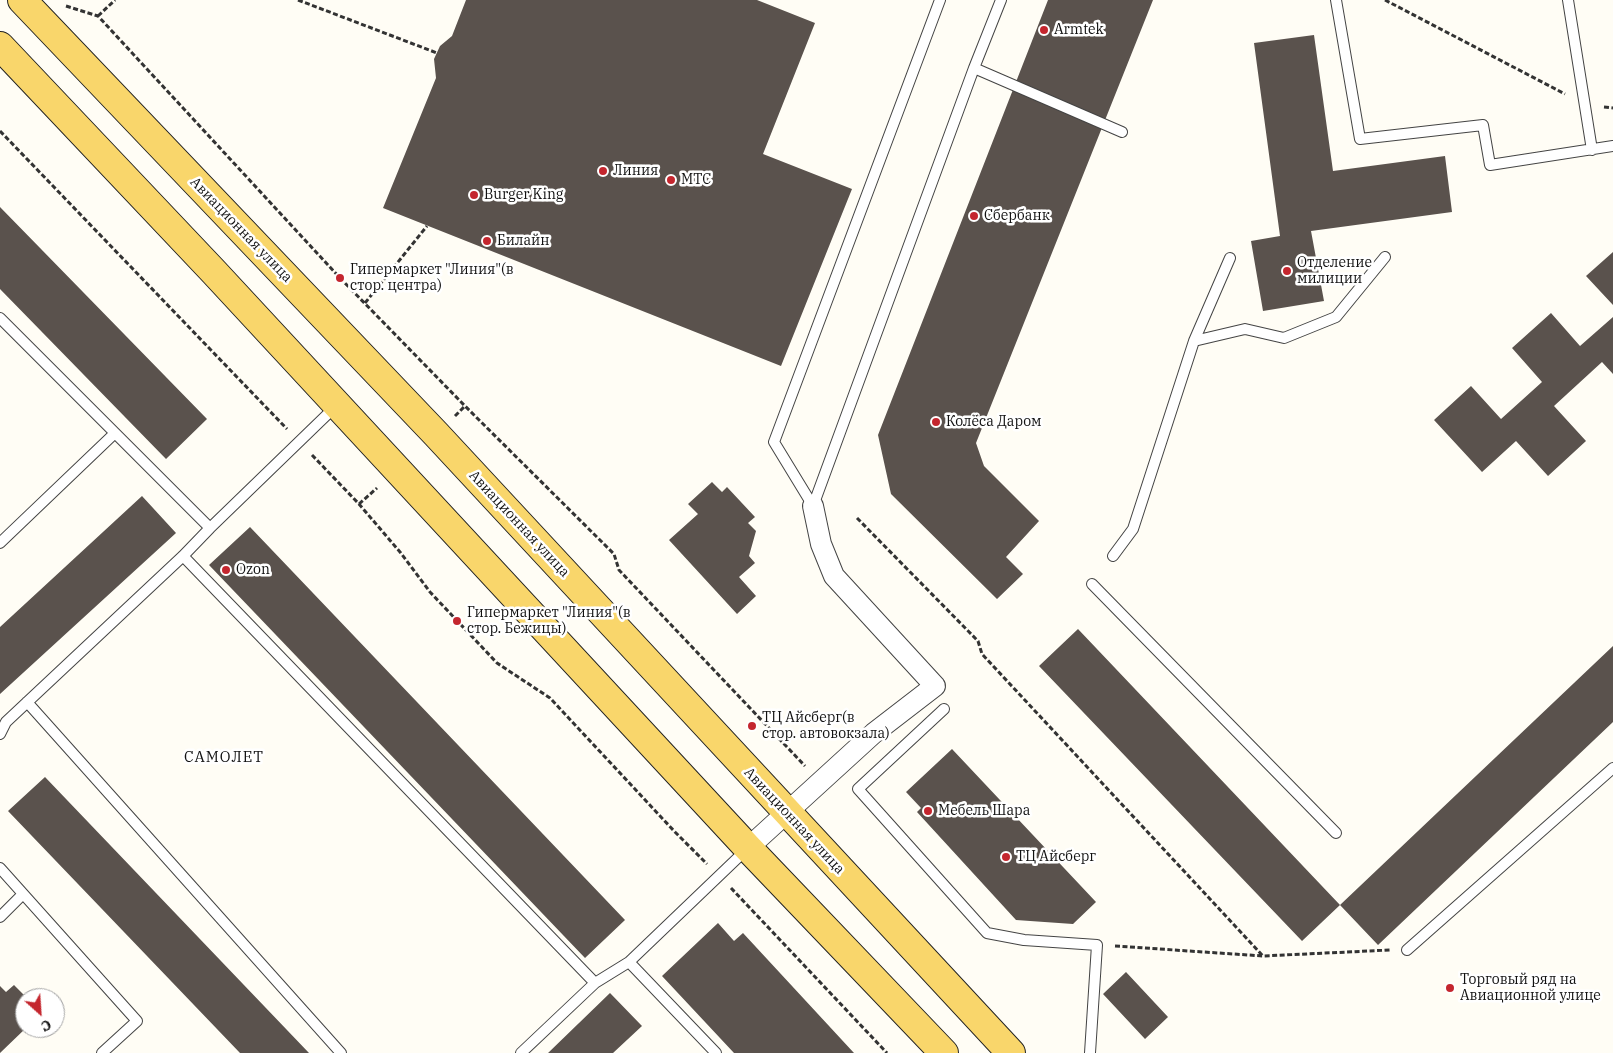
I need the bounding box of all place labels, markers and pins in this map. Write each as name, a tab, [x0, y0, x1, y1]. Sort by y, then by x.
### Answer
place label: Armtek	[1054, 22, 1104, 38]
marker: Armtek	[1038, 24, 1050, 36]
place label: Линия	[613, 163, 658, 179]
marker: Линия	[597, 165, 609, 177]
place label: МТС	[681, 172, 711, 188]
marker: МТС	[665, 174, 677, 186]
place label: Burger King	[484, 187, 563, 203]
marker: Burger King	[468, 189, 480, 201]
place label: Сбербанк	[984, 208, 1050, 224]
marker: Сбербанк	[968, 210, 980, 222]
place label: Билайн	[497, 233, 549, 249]
marker: Билайн	[481, 235, 493, 247]
place label: Отделение милиции	[1297, 255, 1372, 288]
place label: Гипермаркет "Линия"(в стор. центра)	[350, 262, 513, 294]
marker: Отделение милиции	[1281, 265, 1293, 277]
marker: Гипермаркет "Линия"(в стор. центра)	[334, 272, 346, 284]
place label: Колёса Даром	[946, 414, 1042, 430]
marker: Колёса Даром	[930, 416, 942, 428]
place label: Ozon	[236, 562, 270, 578]
marker: Ozon	[220, 564, 232, 576]
place label: Гипермаркет "Линия"(в стор. Бежицы)	[467, 605, 630, 638]
marker: Гипермаркет "Линия"(в стор. Бежицы)	[451, 615, 463, 627]
place label: ТЦ Айсберг(в стор. автовокзала)	[762, 710, 890, 742]
marker: ТЦ Айсберг(в стор. автовокзала)	[746, 720, 758, 732]
place label: Мебель Шара	[938, 803, 1030, 819]
marker: Мебель Шара	[922, 805, 934, 817]
place label: ТЦ Айсберг	[1016, 849, 1096, 865]
marker: ТЦ Айсберг	[1000, 851, 1012, 863]
place label: Торговый ряд на Авиационной улице	[1460, 972, 1601, 1004]
marker: Торговый ряд на Авиационной улице	[1444, 982, 1456, 994]

